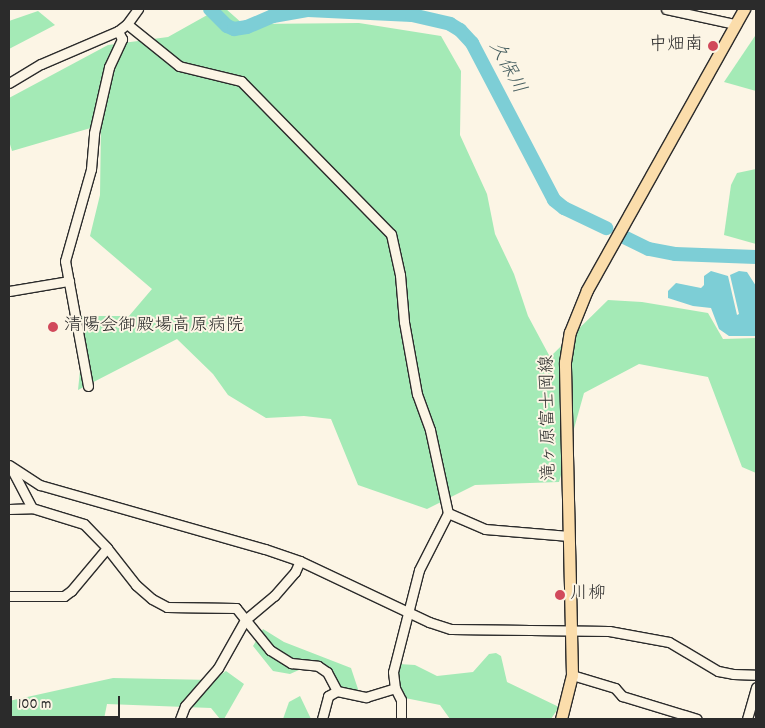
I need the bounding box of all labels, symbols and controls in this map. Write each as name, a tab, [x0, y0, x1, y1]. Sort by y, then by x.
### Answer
place label: 中畑南	[649, 35, 703, 57]
water label: 久保川	[483, 37, 529, 99]
marker: 中畑南	[707, 40, 719, 52]
place label: 清陽会御殿場高原病院	[64, 316, 244, 338]
marker: 清陽会御殿場高原病院	[46, 320, 60, 334]
street label: 滝ヶ原富士岡線	[538, 355, 562, 481]
place label: 川柳	[570, 584, 606, 606]
marker: 川柳	[554, 589, 566, 601]
scale bar	[12, 686, 122, 718]
text: 100 m	[18, 694, 51, 716]

